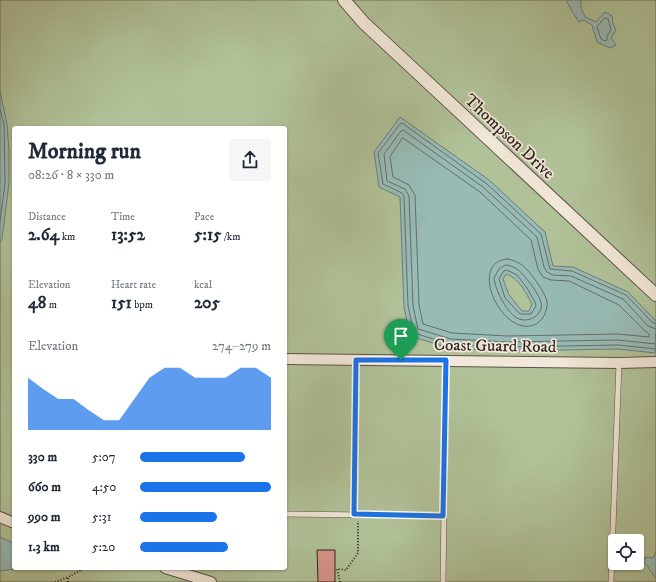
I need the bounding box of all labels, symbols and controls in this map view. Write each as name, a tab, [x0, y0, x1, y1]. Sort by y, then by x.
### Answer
street label: Thompson Drive	[460, 89, 559, 184]
text: Morning run	[28, 138, 141, 165]
button: share	[229, 139, 271, 181]
text: 08:26 · 8 × 330 m	[28, 167, 114, 183]
text: Distance	[28, 210, 66, 224]
text: Time	[111, 210, 135, 224]
text: Pace	[194, 210, 214, 224]
text: 2.64	[28, 224, 59, 246]
text: 13:52	[111, 224, 145, 246]
text: 5:15	[194, 224, 221, 246]
text: km	[59, 230, 75, 244]
text: /km	[221, 230, 241, 244]
text: Elevation	[28, 278, 71, 292]
text: Heart rate	[111, 278, 156, 292]
text: kcal	[194, 278, 212, 292]
text: 48	[28, 292, 46, 314]
text: 151	[111, 292, 132, 314]
text: 205	[194, 292, 220, 314]
text: m	[46, 298, 57, 312]
text: bpm	[132, 298, 153, 312]
pin	[384, 319, 418, 360]
icon: arrive	[390, 325, 412, 347]
street label: Coast Guard Road	[434, 334, 557, 358]
text: Elevation	[28, 338, 78, 354]
text: 274–279 m	[212, 338, 271, 354]
text: 330 m	[28, 449, 57, 465]
text: 5:07	[92, 449, 116, 465]
text: 660 m	[28, 479, 61, 495]
text: 4:50	[92, 479, 116, 495]
text: 990 m	[28, 509, 61, 525]
text: 5:31	[92, 509, 111, 525]
map controls	[608, 534, 644, 570]
button: locate	[608, 534, 644, 570]
text: 1.3 km	[28, 539, 60, 555]
text: 5:20	[92, 539, 115, 555]

